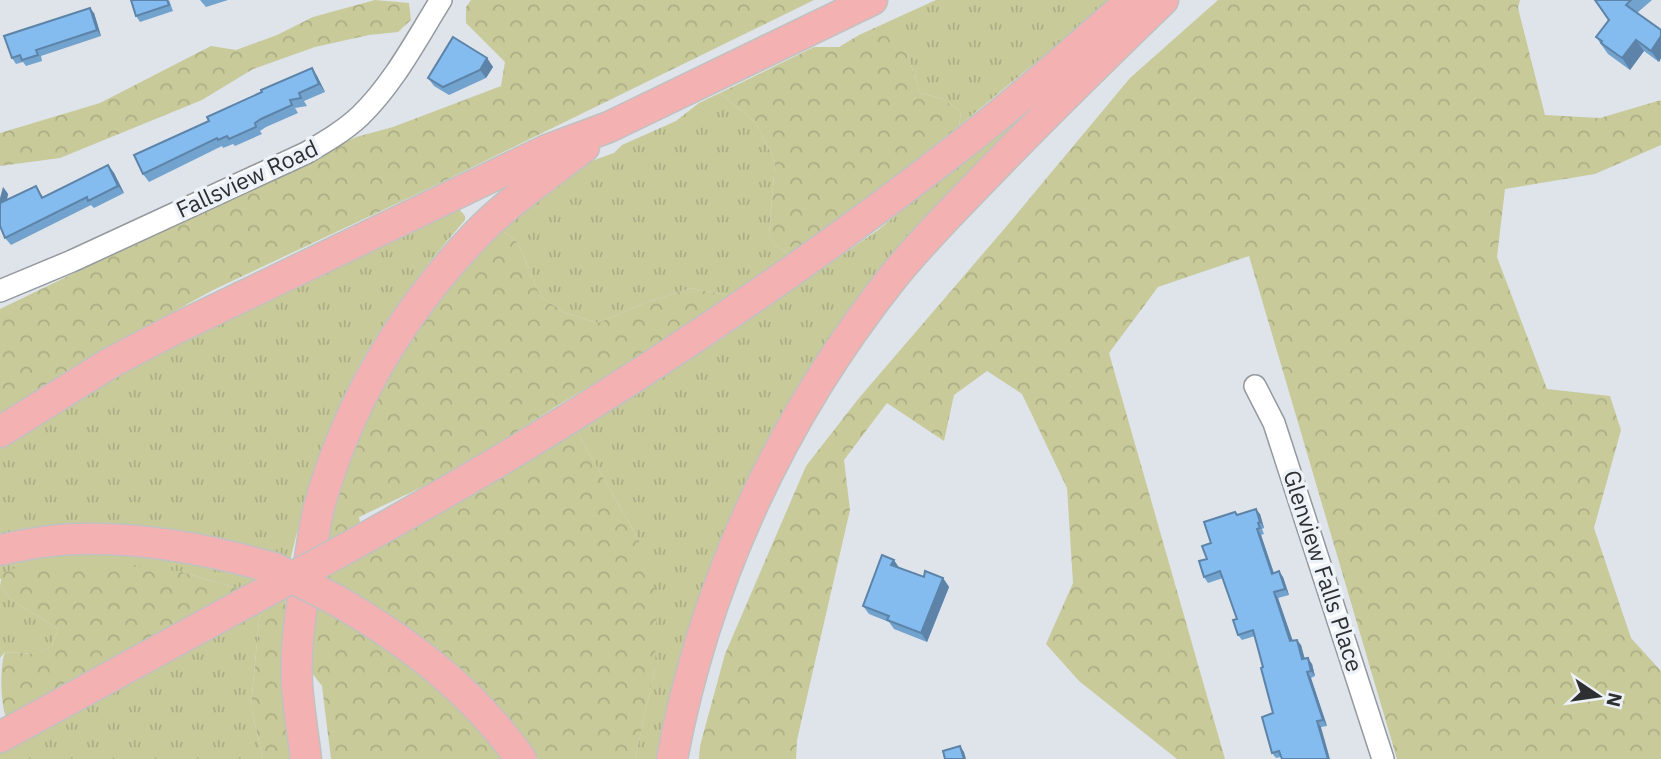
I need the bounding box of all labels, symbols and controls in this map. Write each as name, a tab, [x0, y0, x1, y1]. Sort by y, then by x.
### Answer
street label: Fallsview Road	[171, 132, 322, 224]
street label: Glenview Falls Place	[1277, 466, 1371, 675]
north arrow	[1563, 661, 1633, 731]
text: N	[1601, 690, 1628, 709]

